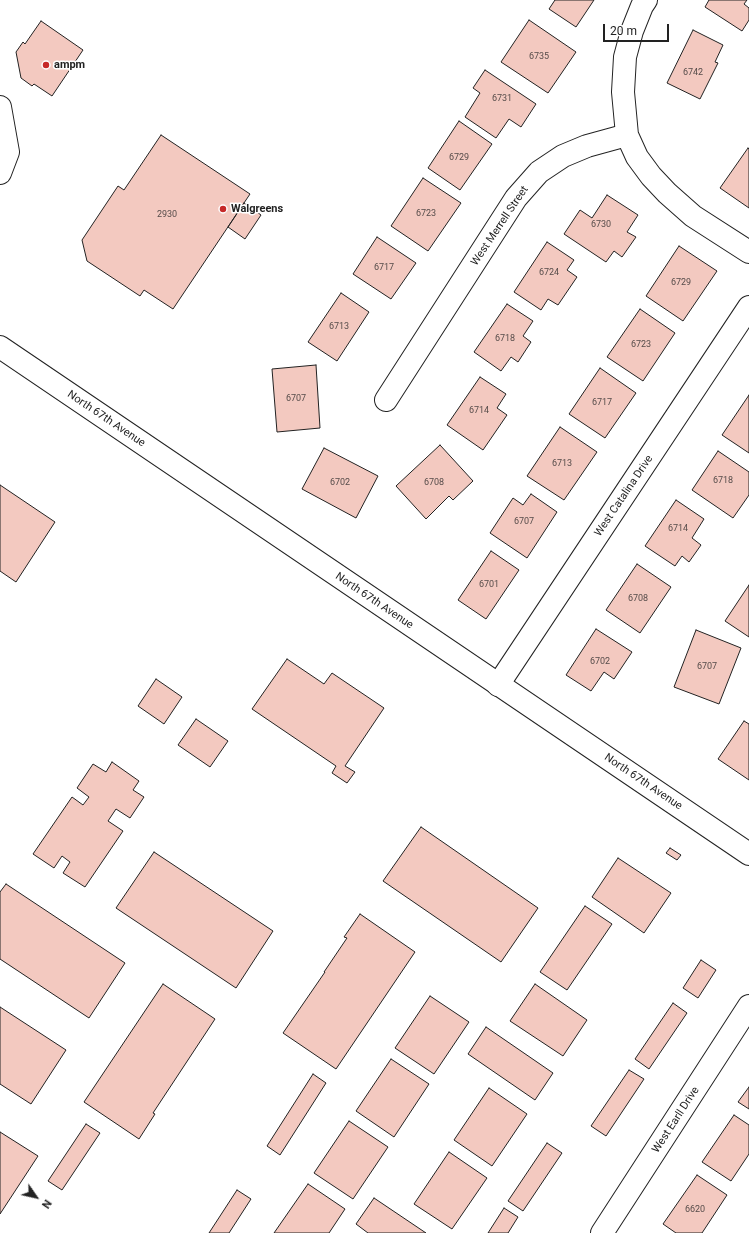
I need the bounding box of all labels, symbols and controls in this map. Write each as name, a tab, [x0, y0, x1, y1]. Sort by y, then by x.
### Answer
scale bar	[605, 16, 671, 42]
text: 20 m	[610, 24, 637, 38]
house number: 6735	[529, 52, 549, 62]
place label: ampm	[54, 58, 85, 72]
marker: ampm	[41, 60, 51, 70]
house number: 6742	[683, 68, 703, 78]
house number: 6731	[492, 94, 512, 104]
house number: 6729	[449, 153, 469, 163]
street label: West Merrell Street	[468, 184, 532, 268]
place label: Walgreens	[231, 202, 283, 216]
marker: Walgreens	[218, 204, 228, 214]
house number: 6723	[416, 209, 436, 219]
house number: 2930	[157, 210, 177, 220]
house number: 6730	[591, 220, 611, 230]
house number: 6717	[374, 263, 394, 273]
house number: 6724	[539, 268, 559, 278]
house number: 6729	[671, 278, 691, 288]
house number: 6713	[329, 322, 349, 332]
house number: 6718	[495, 334, 515, 344]
house number: 6723	[631, 340, 651, 350]
street label: North 67th Avenue	[64, 388, 148, 450]
house number: 6707	[286, 394, 306, 404]
house number: 6717	[592, 398, 612, 408]
house number: 6714	[469, 406, 489, 416]
street label: West Catalina Drive	[592, 453, 656, 539]
house number: 6713	[552, 459, 572, 469]
house number: 6718	[713, 476, 733, 486]
house number: 6702	[330, 478, 350, 488]
house number: 6708	[424, 478, 444, 488]
house number: 6707	[514, 517, 534, 527]
house number: 6714	[668, 524, 688, 534]
street label: North 67th Avenue	[332, 570, 416, 632]
house number: 6701	[479, 580, 499, 590]
house number: 6708	[628, 594, 648, 604]
house number: 6702	[590, 657, 610, 667]
house number: 6707	[697, 662, 717, 672]
street label: North 67th Avenue	[601, 751, 685, 813]
street label: West Earll Drive	[650, 1084, 702, 1156]
north arrow	[16, 1177, 56, 1217]
text: N	[39, 1197, 54, 1211]
house number: 6620	[685, 1205, 705, 1215]

